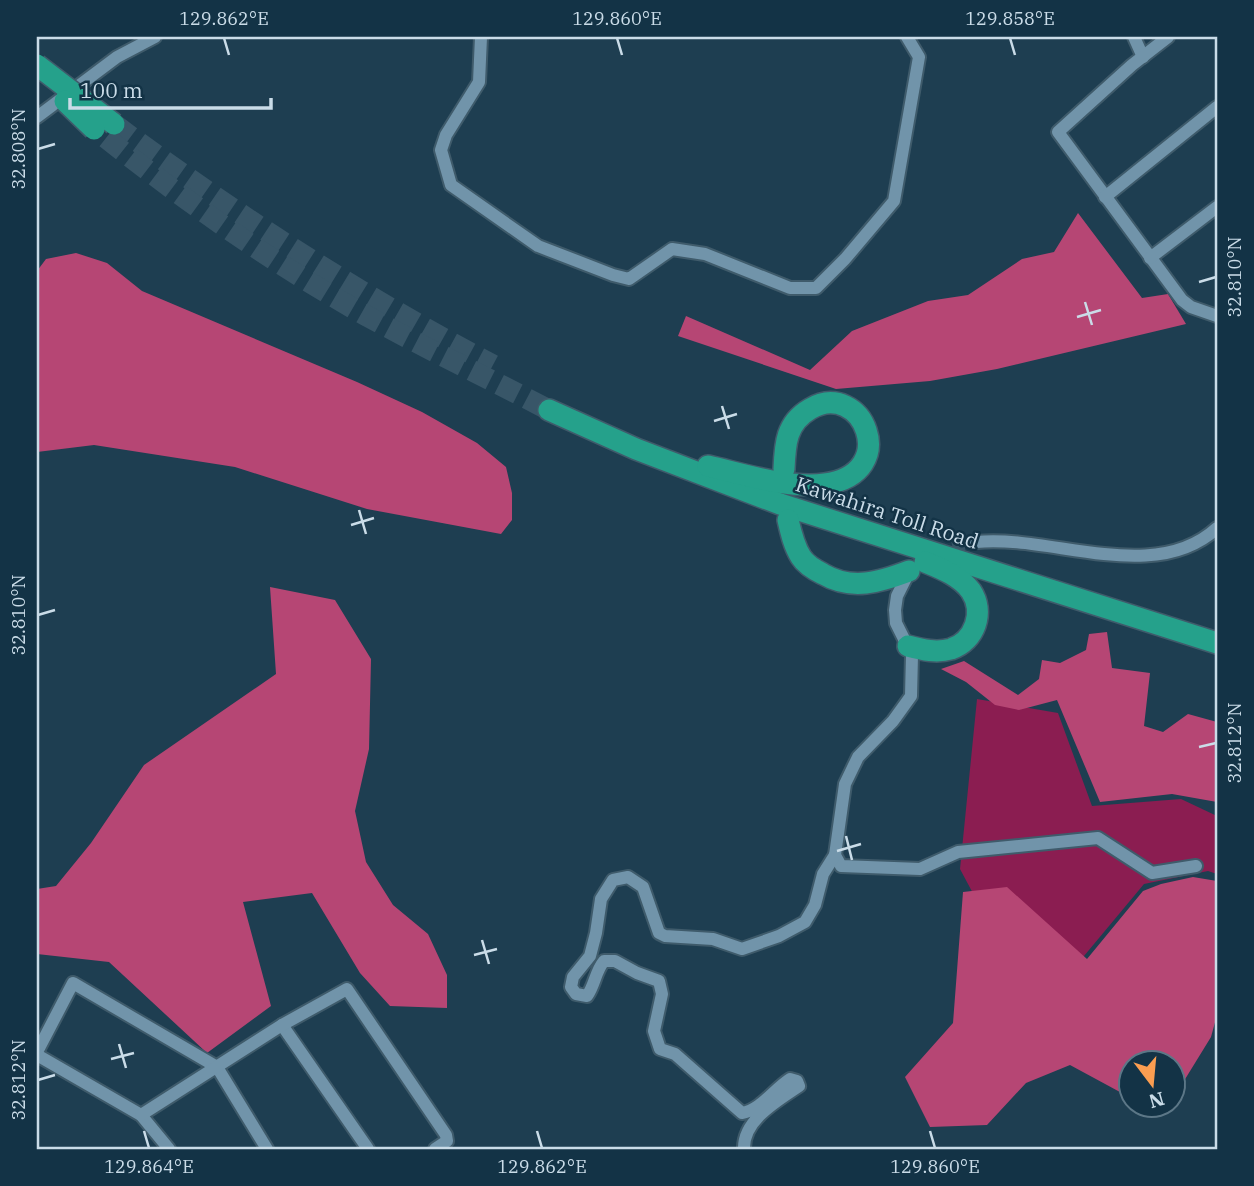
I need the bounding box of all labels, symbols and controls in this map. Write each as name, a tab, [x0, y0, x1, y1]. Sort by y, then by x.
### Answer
text: 129.862°E	[179, 7, 269, 30]
text: 129.860°E	[572, 7, 662, 30]
text: 129.858°E	[965, 7, 1055, 30]
scale bar	[70, 66, 271, 110]
text: 100 m	[80, 76, 143, 104]
text: 32.808°N	[7, 108, 30, 190]
text: 32.810°N	[1223, 236, 1246, 318]
street label: Kawahira Toll Road	[792, 469, 983, 555]
text: 32.810°N	[7, 574, 30, 656]
text: 32.812°N	[1223, 702, 1246, 784]
text: 32.812°N	[7, 1039, 30, 1121]
north arrow	[1118, 1050, 1188, 1120]
text: N	[1146, 1087, 1167, 1114]
text: 129.864°E	[104, 1155, 194, 1178]
text: 129.862°E	[497, 1155, 587, 1178]
text: 129.860°E	[890, 1155, 980, 1178]

